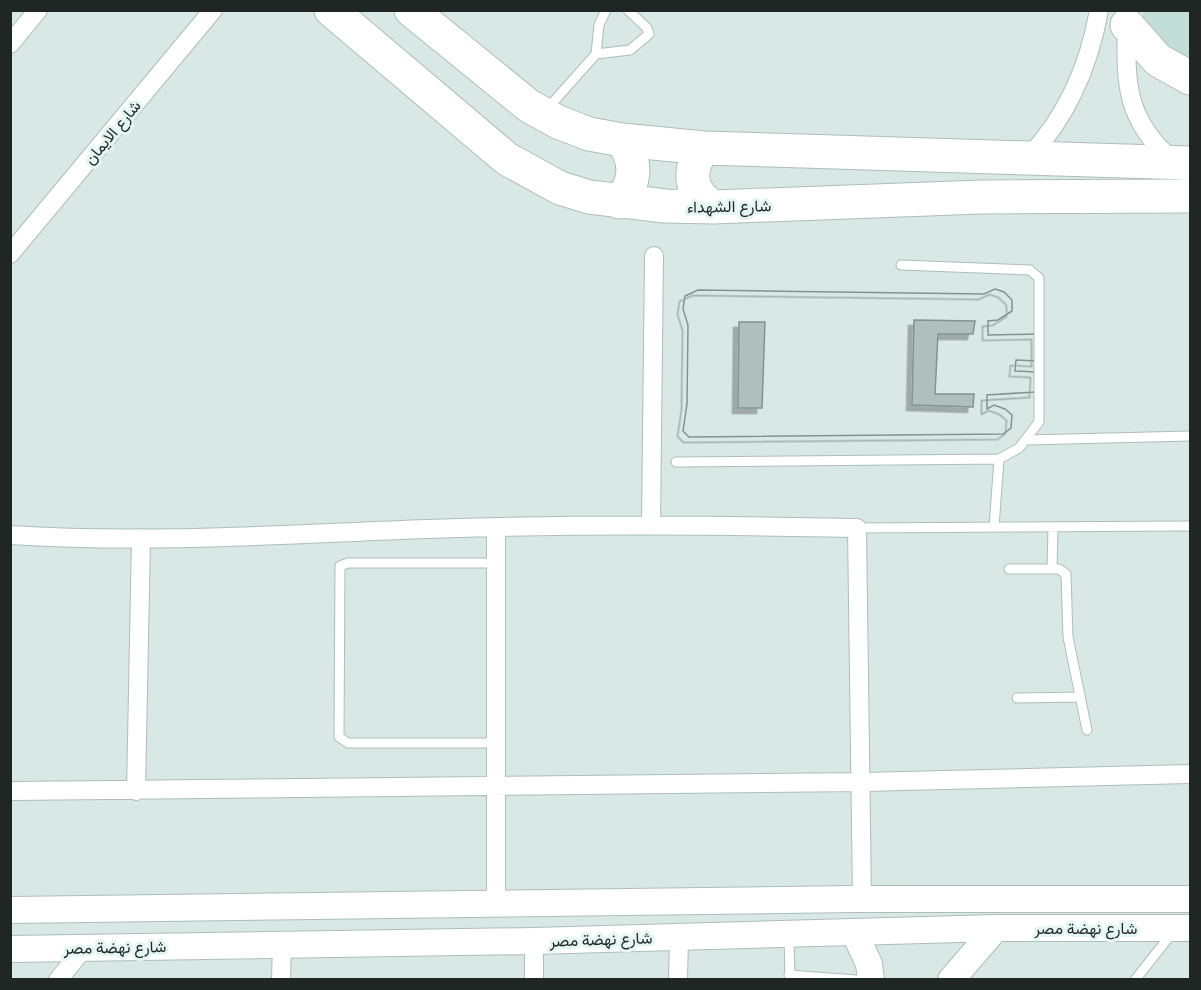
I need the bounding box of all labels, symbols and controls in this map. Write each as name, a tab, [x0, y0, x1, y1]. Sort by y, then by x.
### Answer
street label: شارع الايمان	[80, 96, 146, 170]
street label: شارع الشهداء	[687, 196, 771, 219]
street label: شارع نهضة مصر	[1034, 919, 1137, 940]
street label: شارع نهضة مصر	[548, 928, 653, 953]
street label: شارع نهضة مصر	[62, 937, 167, 960]

